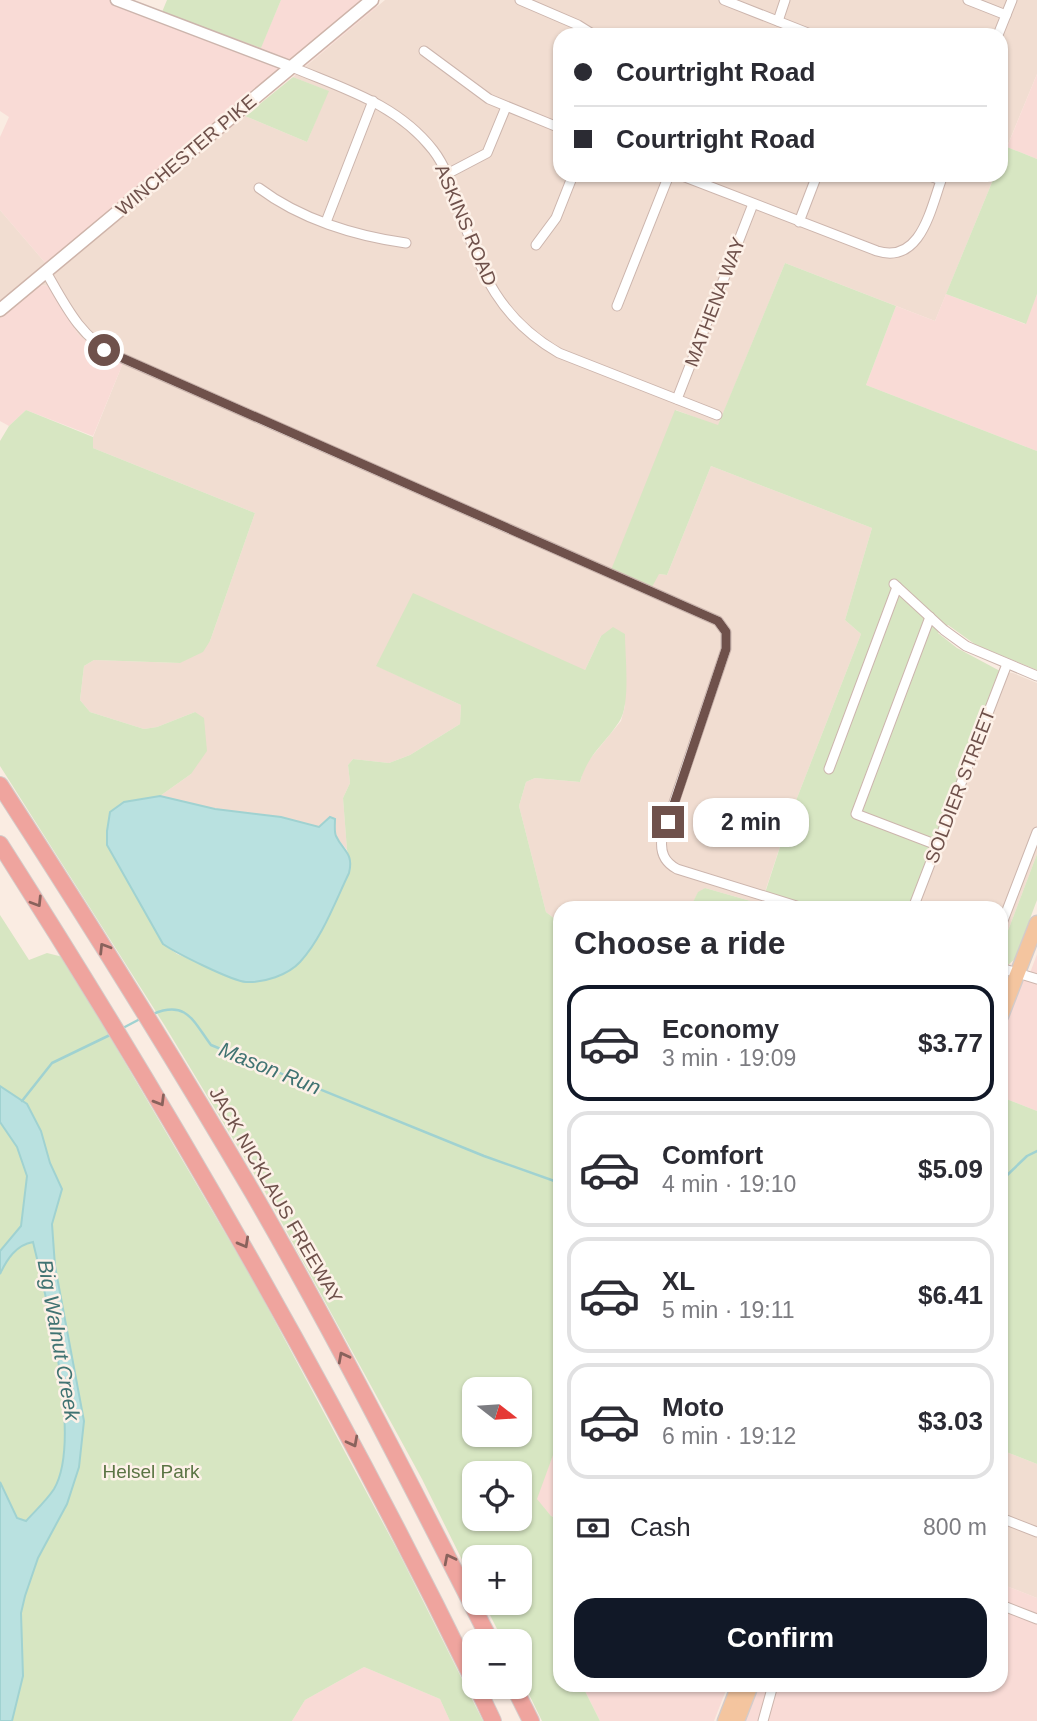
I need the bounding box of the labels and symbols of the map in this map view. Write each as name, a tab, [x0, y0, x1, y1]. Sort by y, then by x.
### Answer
street label: WINCHESTER PIKE	[112, 90, 260, 220]
street label: ASKINS ROAD	[431, 161, 501, 289]
street label: MATHENA WAY	[681, 234, 749, 370]
route start	[88, 334, 120, 366]
street label: SOLDIER STREET	[921, 705, 999, 866]
callout: 2 min	[692, 798, 808, 846]
route end	[652, 806, 684, 838]
one-way arrow	[28, 894, 41, 907]
one-way arrow	[99, 942, 112, 955]
water label: Mason Run	[216, 1037, 324, 1099]
street label: JACK NICKLAUS FREEWAY	[205, 1083, 347, 1307]
one-way arrow	[151, 1093, 164, 1106]
one-way arrow	[236, 1236, 249, 1248]
water label: Big Walnut Creek	[34, 1258, 85, 1424]
one-way arrow	[338, 1352, 352, 1364]
north arrow	[462, 1377, 532, 1447]
one-way arrow	[345, 1435, 359, 1448]
park label: Helsel Park	[102, 1461, 200, 1482]
one-way arrow	[443, 1554, 457, 1566]

